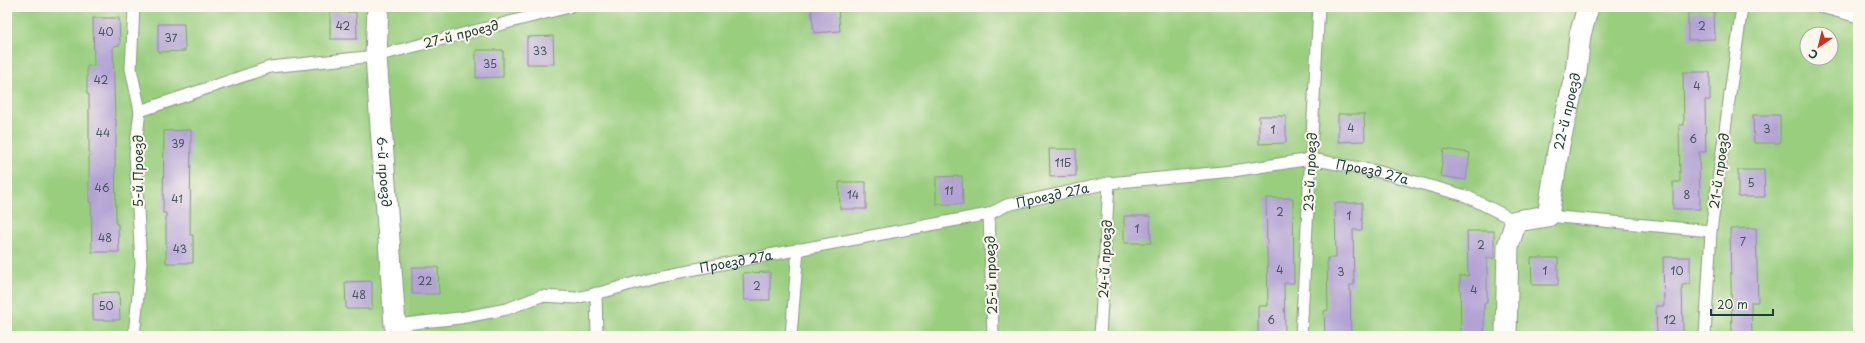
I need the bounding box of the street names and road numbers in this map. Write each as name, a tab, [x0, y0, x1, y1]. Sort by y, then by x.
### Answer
street label: 27-й проезд	[421, 15, 501, 52]
street label: 22-й проезд	[1548, 71, 1585, 151]
street label: 23-й проезд	[1298, 132, 1321, 212]
street label: 21-й проезд	[1704, 132, 1733, 210]
street label: 5-й Проезд	[128, 135, 147, 207]
street label: 6-й проезд	[373, 136, 397, 208]
street label: Проезд 27а	[1335, 154, 1412, 189]
street label: Проезд 27а	[1014, 177, 1091, 212]
street label: 24-й проезд	[1093, 219, 1116, 299]
street label: 25-й проезд	[980, 235, 1001, 315]
street label: Проезд 27а	[698, 245, 775, 277]

